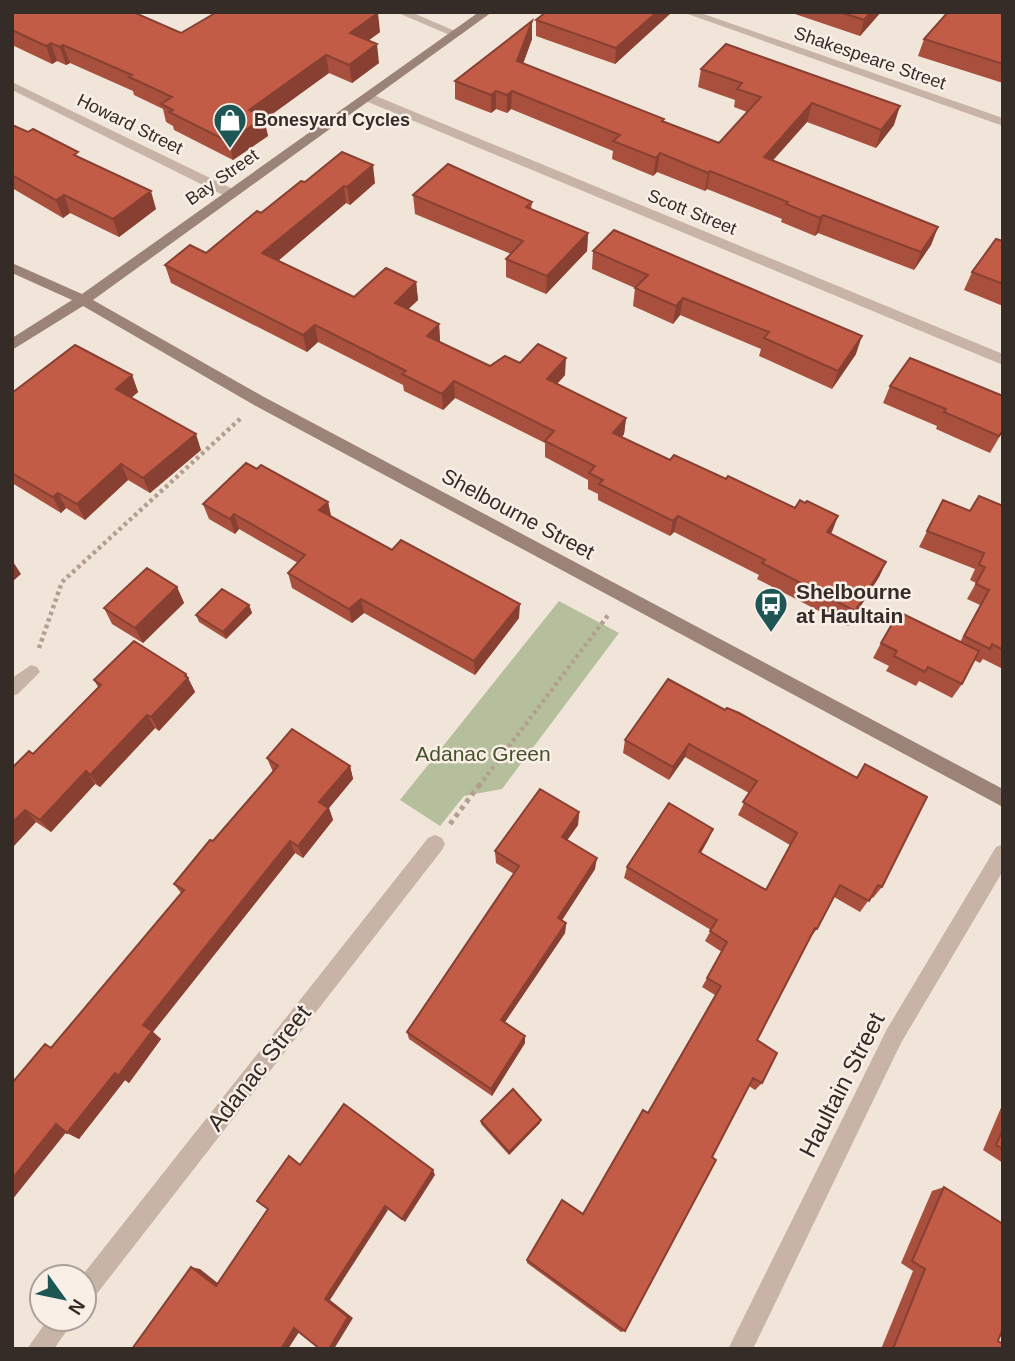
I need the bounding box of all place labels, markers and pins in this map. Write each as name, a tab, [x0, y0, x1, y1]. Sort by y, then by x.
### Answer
shop icon: Bonesyard Cycles	[211, 101, 249, 150]
place label: Bonesyard Cycles	[254, 110, 410, 130]
place label: Shelbourne at Haultain	[796, 580, 912, 627]
bus stop icon: Shelbourne at Haultain	[752, 585, 790, 634]

